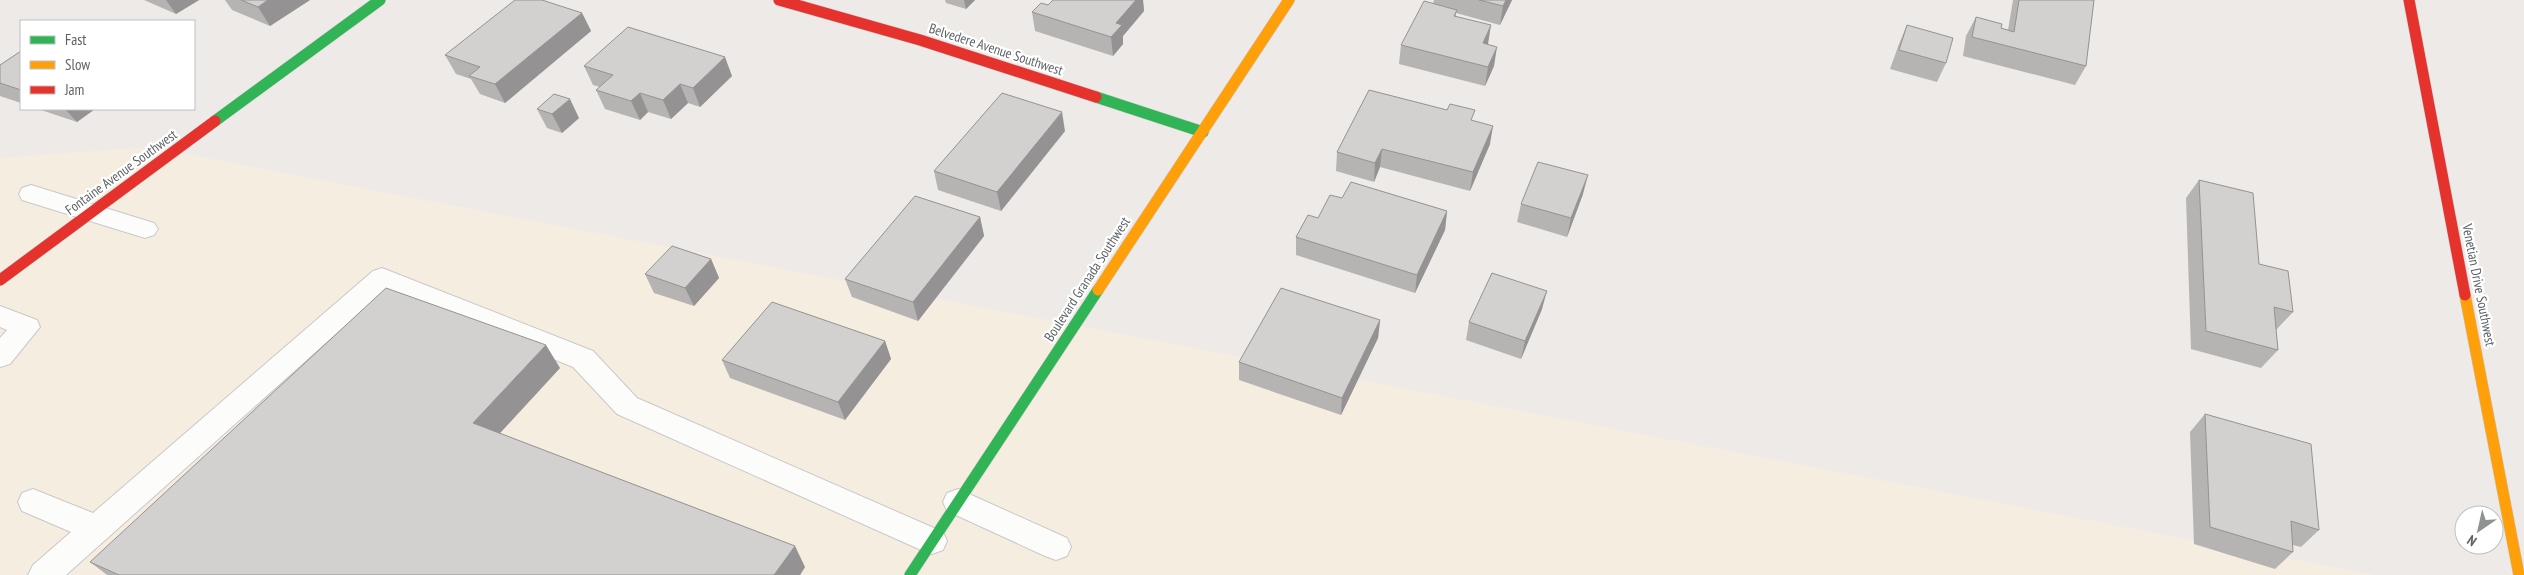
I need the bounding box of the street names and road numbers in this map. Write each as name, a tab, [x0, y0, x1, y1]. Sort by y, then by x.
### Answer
street label: Belvedere Avenue Southwest	[927, 19, 1065, 79]
street label: Fontaine Avenue Southwest	[62, 125, 181, 219]
street label: Boulevard Granada Southwest	[1040, 213, 1134, 345]
street label: Venetian Drive Southwest	[2458, 221, 2500, 348]

